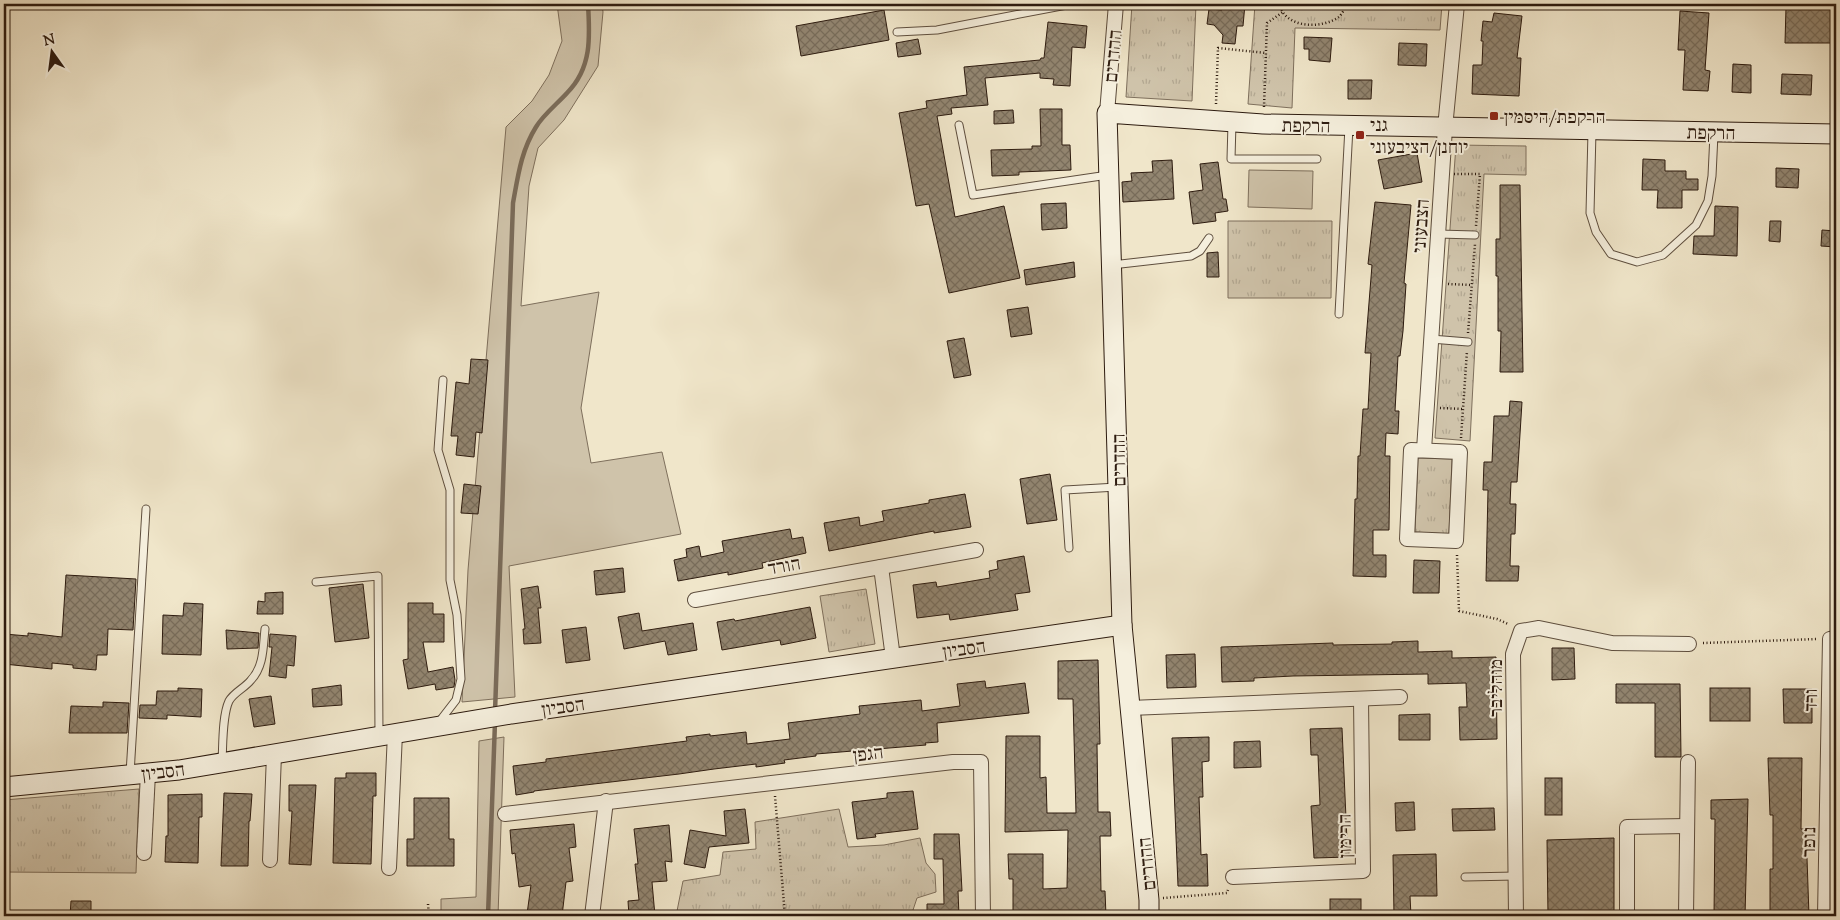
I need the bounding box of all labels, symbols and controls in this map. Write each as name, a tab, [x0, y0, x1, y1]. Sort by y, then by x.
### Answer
north arrow	[28, 28, 78, 78]
street label: ההדרים	[1099, 29, 1130, 84]
text: N	[41, 30, 57, 52]
place label: הרקפת/היסמין	[1504, 105, 1606, 132]
marker: הרקפת/היסמין	[1488, 110, 1500, 122]
place label: גני יוחנן/הציבעוני	[1370, 113, 1468, 162]
street label: הרקפת	[1281, 114, 1331, 141]
street label: הרקפת	[1686, 121, 1736, 148]
marker: גני יוחנן/הציבעוני	[1354, 129, 1366, 141]
street label: הצבעוני	[1407, 198, 1438, 254]
street label: ההדרים	[1107, 433, 1134, 487]
street label: הורד	[766, 551, 803, 584]
street label: הסביון	[941, 634, 988, 667]
street label: מוהליבר	[1484, 659, 1511, 717]
street label: ורד	[1799, 688, 1826, 712]
street label: הסביון	[540, 692, 587, 725]
street label: הגפן	[852, 740, 885, 771]
street label: הסביון	[140, 757, 187, 790]
street label: הרימון	[1333, 814, 1360, 858]
street label: נופר	[1797, 827, 1824, 857]
street label: ההדרים	[1132, 836, 1165, 892]

